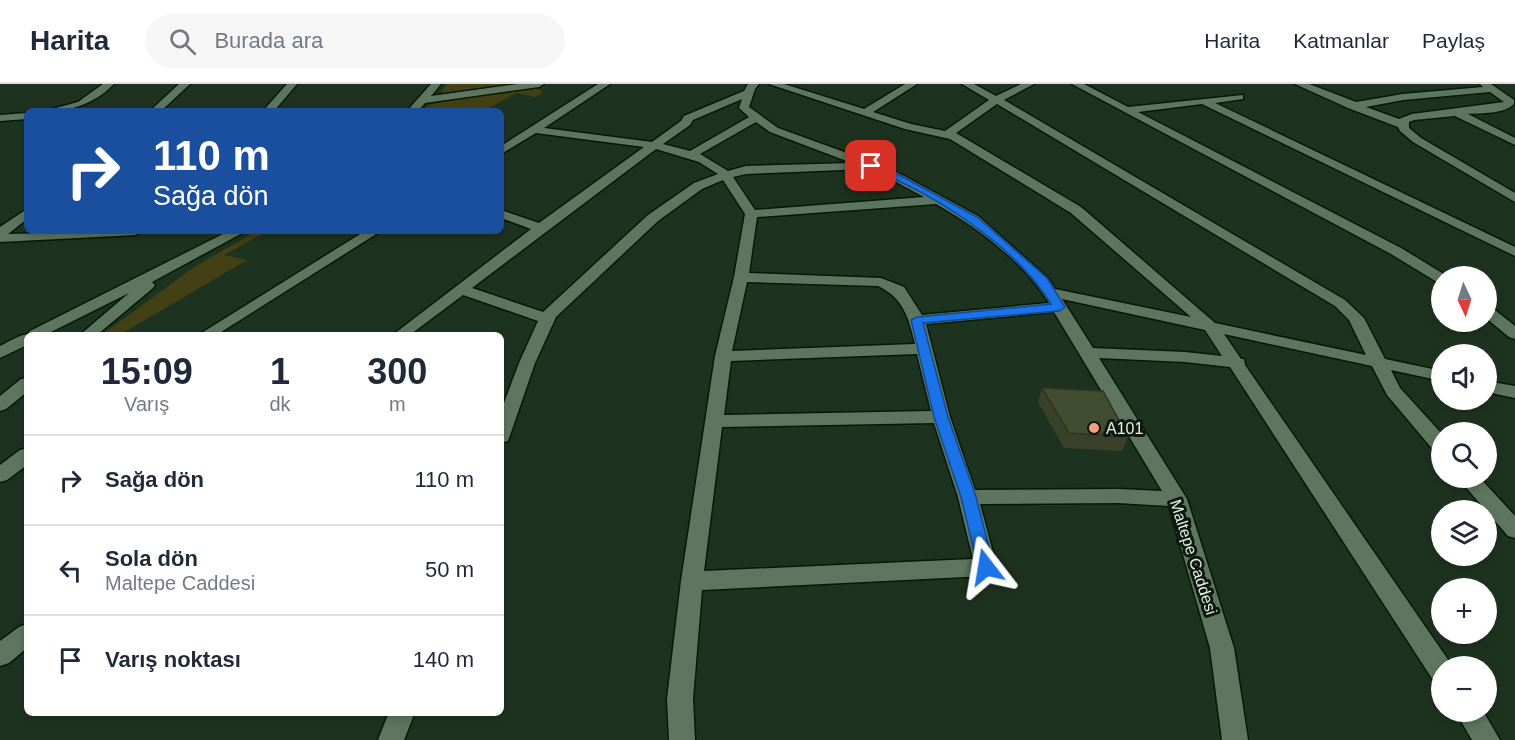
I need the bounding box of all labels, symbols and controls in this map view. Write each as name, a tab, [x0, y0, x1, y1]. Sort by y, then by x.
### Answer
search box	[145, 14, 565, 68]
text: Harita	[30, 25, 109, 56]
icon: search	[166, 25, 199, 58]
text: Burada ara	[214, 28, 323, 53]
text: Harita	[1204, 29, 1260, 52]
text: Katmanlar	[1293, 29, 1389, 52]
text: Paylaş	[1422, 29, 1485, 52]
icon: right	[54, 132, 132, 210]
text: 110 m	[153, 132, 270, 179]
pin	[845, 140, 896, 191]
icon: arrive	[854, 149, 887, 182]
text: Sağa dön	[153, 181, 269, 211]
north arrow	[1431, 266, 1497, 332]
map controls	[1431, 266, 1497, 722]
button: sound	[1431, 344, 1497, 410]
text: 15:09	[101, 351, 193, 392]
text: 1	[270, 351, 290, 392]
text: 300	[367, 351, 427, 392]
text: Varış	[124, 393, 169, 415]
text: dk	[269, 393, 291, 415]
text: m	[389, 393, 406, 415]
place label: A101	[1106, 420, 1143, 437]
marker: A101	[1087, 421, 1101, 435]
button: search	[1431, 422, 1497, 488]
icon: right	[54, 464, 87, 497]
text: Sağa dön	[105, 467, 204, 492]
text: 110 m	[414, 467, 474, 492]
street label: Maltepe Caddesi	[1167, 497, 1220, 617]
button: layers	[1431, 500, 1497, 566]
position arrow	[954, 535, 1018, 599]
text: Sola dön	[105, 546, 198, 571]
icon: left	[54, 554, 87, 587]
text: 50 m	[425, 557, 474, 582]
text: Maltepe Caddesi	[105, 572, 255, 594]
button: +	[1431, 578, 1497, 644]
icon: arrive	[54, 644, 87, 677]
text: Varış noktası	[105, 647, 241, 672]
text: 140 m	[413, 647, 474, 672]
button: −	[1431, 656, 1497, 722]

